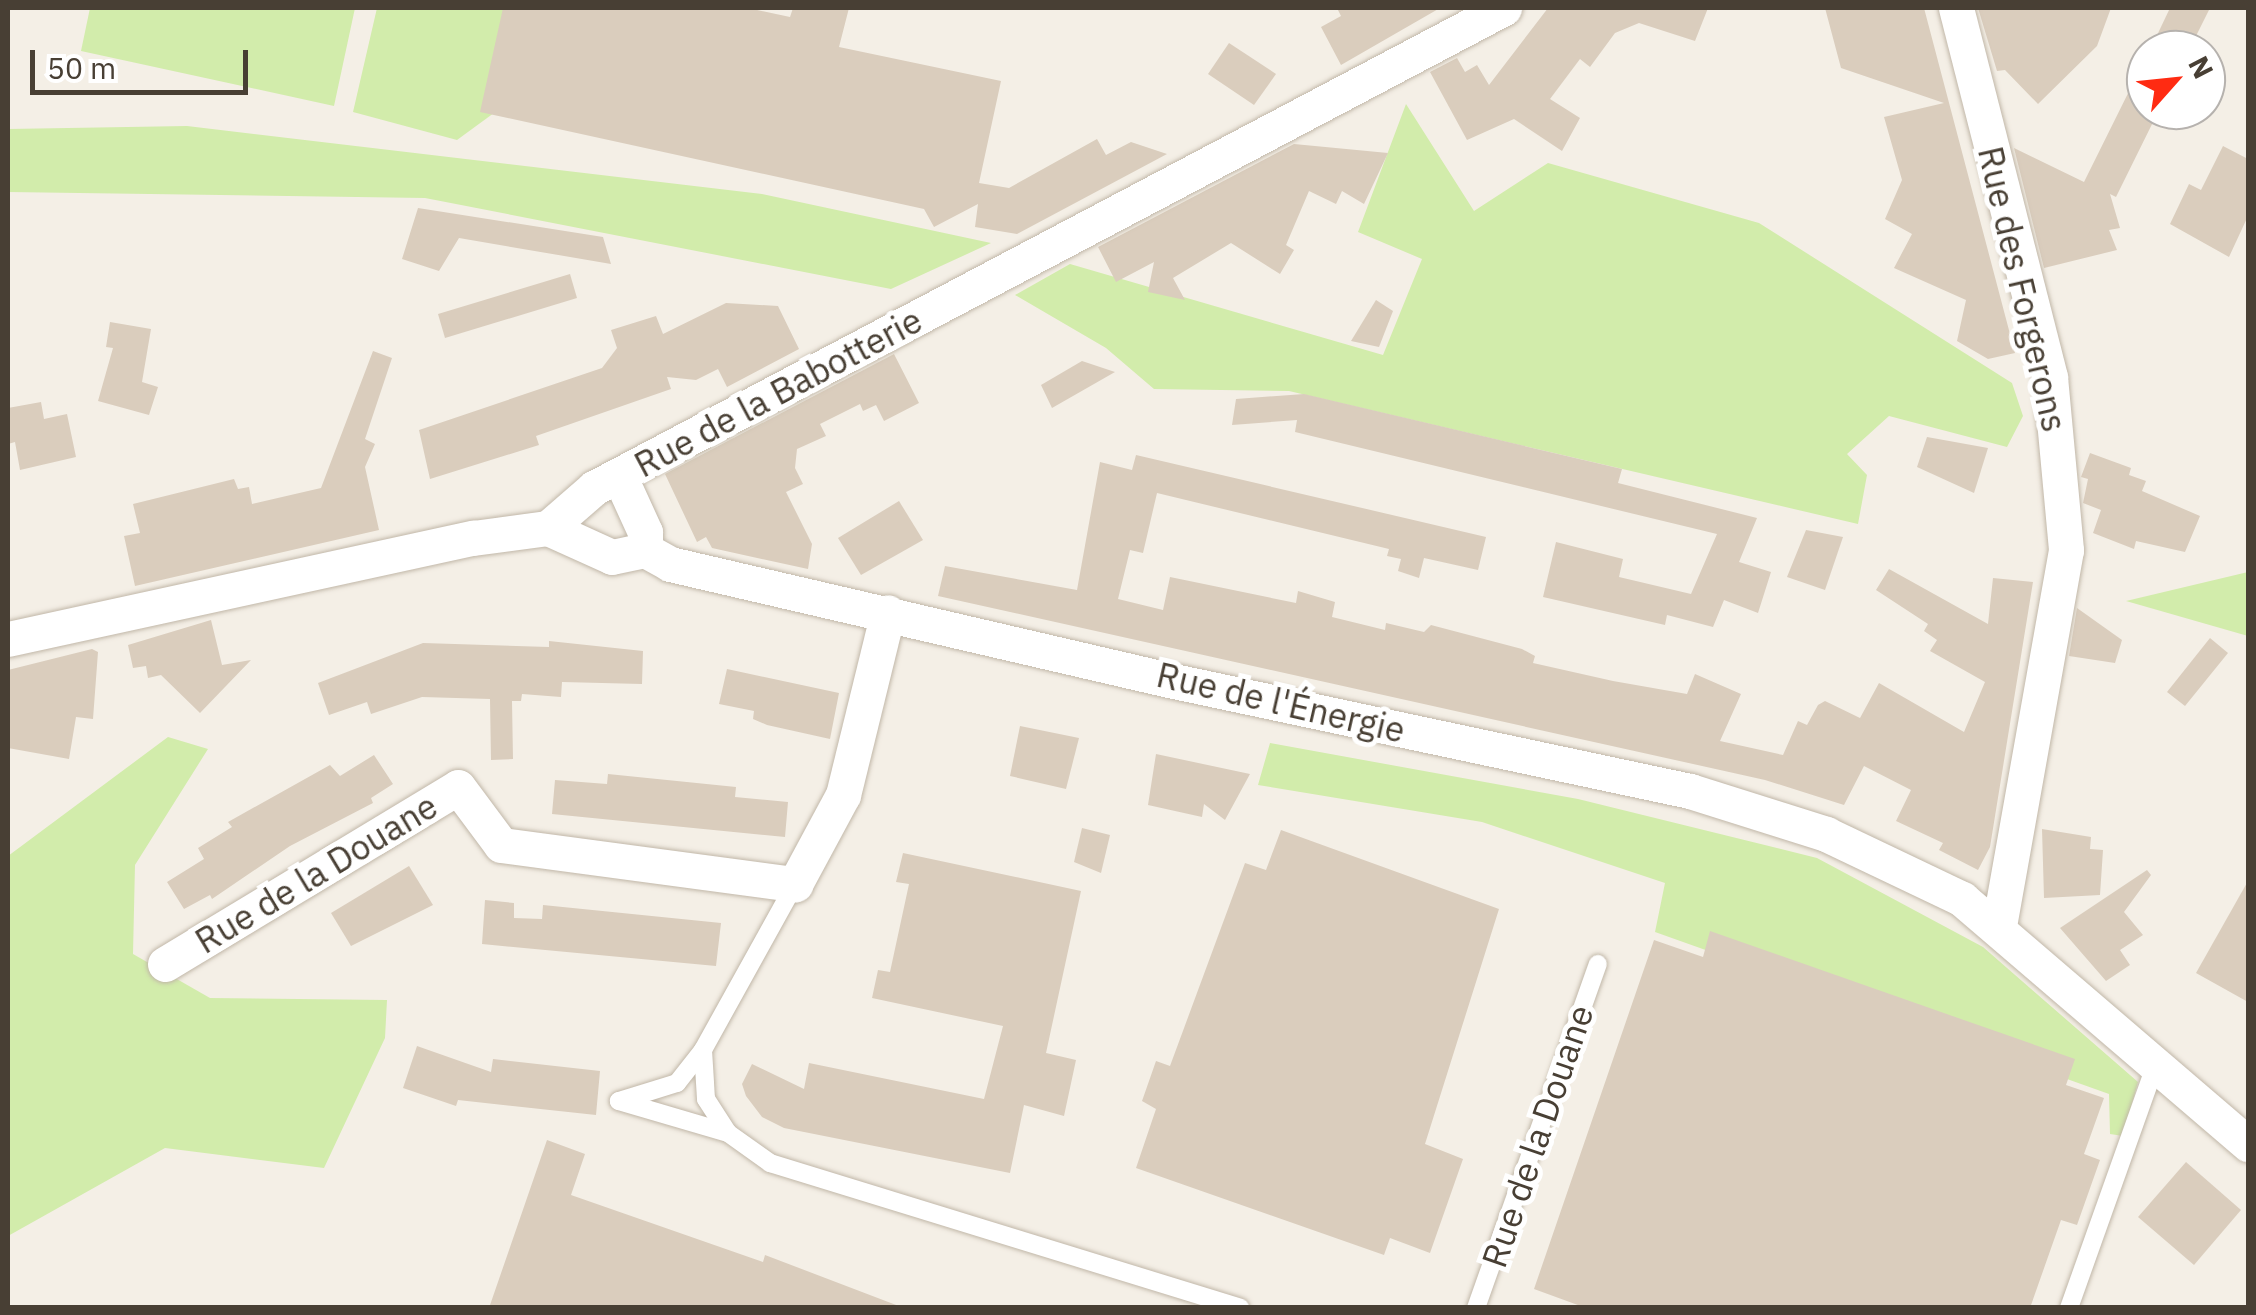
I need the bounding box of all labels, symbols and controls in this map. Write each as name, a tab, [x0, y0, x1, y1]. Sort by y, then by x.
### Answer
scale bar	[35, 30, 252, 92]
north arrow	[2126, 30, 2226, 130]
text: 50 m	[47, 48, 116, 87]
text: N	[2180, 50, 2222, 84]
street label: Rue des Forgerons	[1970, 142, 2076, 436]
street label: Rue de la Babotterie	[627, 298, 929, 486]
street label: Rue de l'Énergie	[1153, 653, 1409, 751]
street label: Rue de la Douane	[187, 784, 445, 962]
street label: Rue de la Douane	[1472, 999, 1602, 1273]

